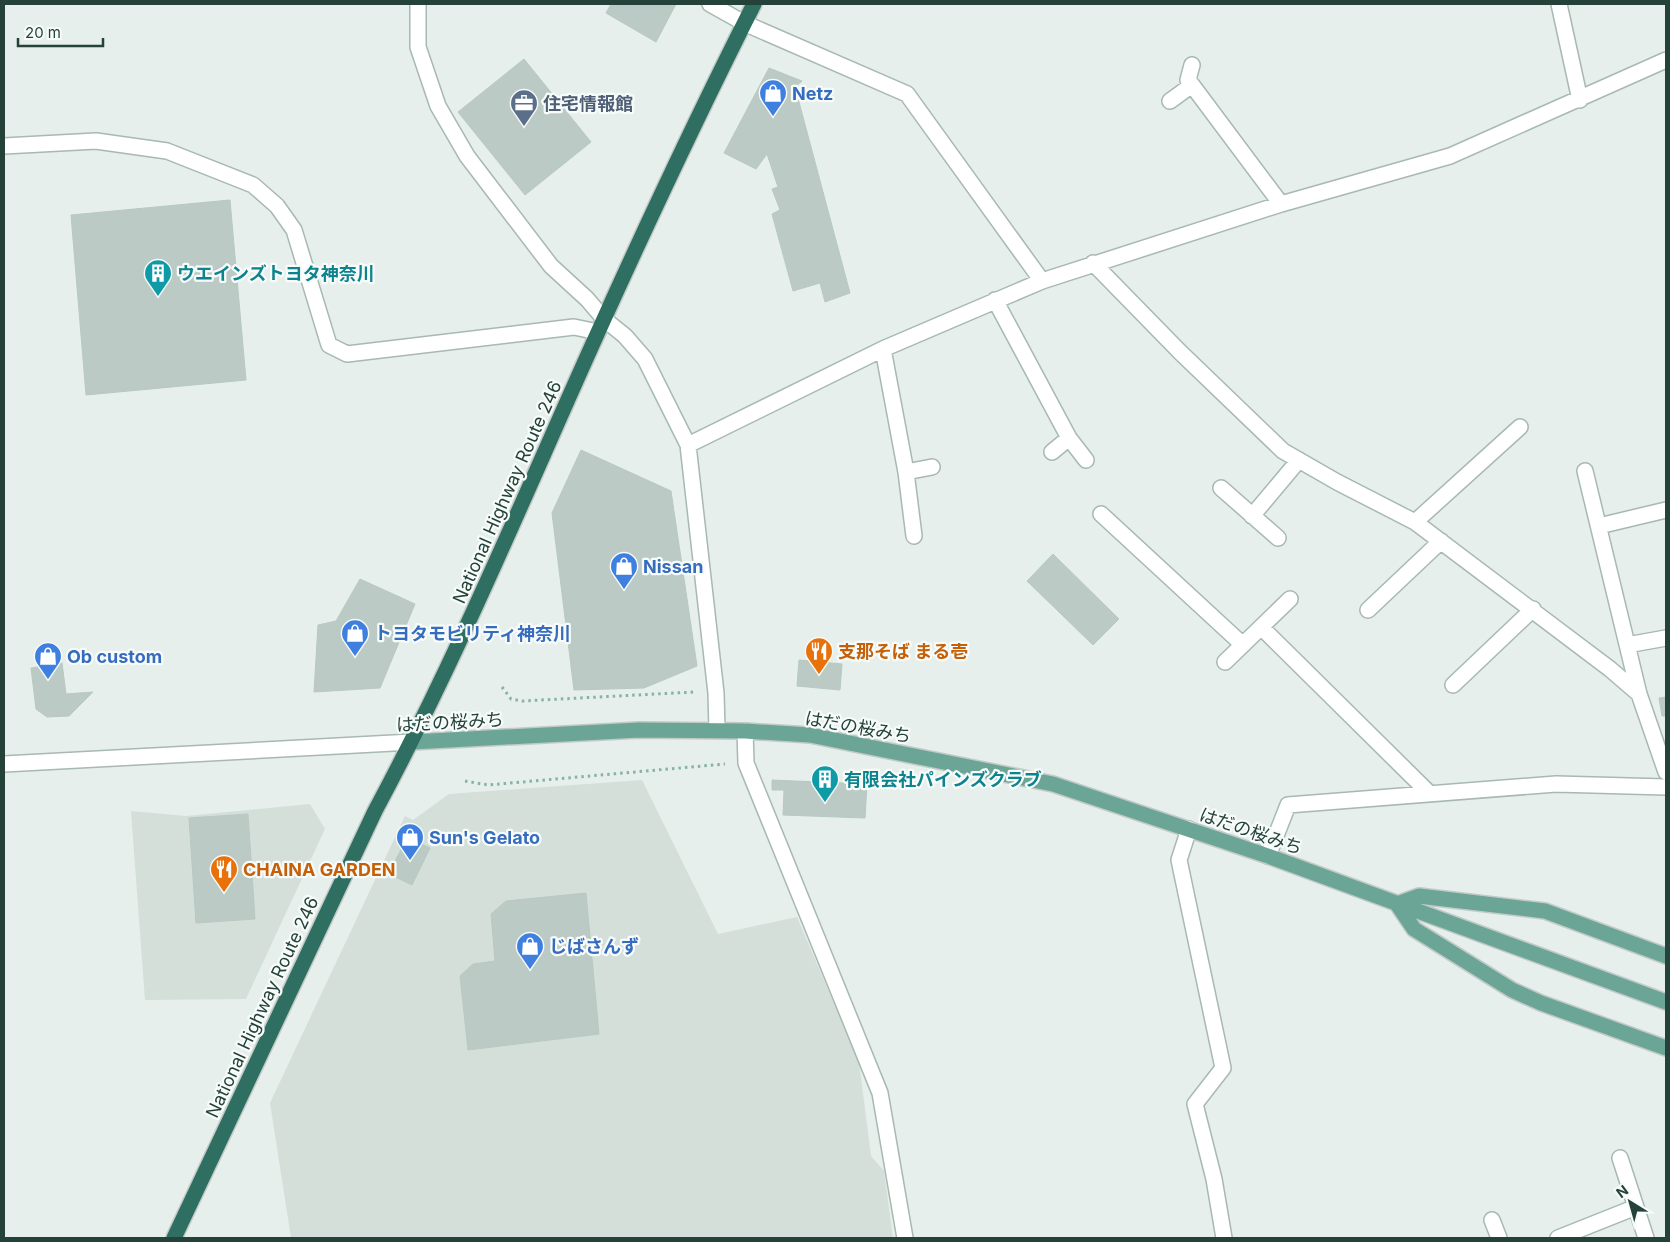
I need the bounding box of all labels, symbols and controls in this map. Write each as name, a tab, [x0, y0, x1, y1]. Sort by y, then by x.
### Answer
scale bar	[18, 15, 102, 47]
text: 20 m	[25, 23, 61, 42]
shop icon: Netz	[758, 78, 788, 117]
place label: Netz	[792, 83, 833, 104]
office icon: 住宅情報館	[509, 88, 539, 127]
place label: 住宅情報館	[543, 93, 633, 114]
building icon: ウエインズトヨタ神奈川	[143, 258, 173, 297]
place label: ウエインズトヨタ神奈川	[177, 263, 375, 284]
street label: National Highway Route 246	[448, 377, 566, 607]
shop icon: Nissan	[609, 551, 639, 590]
place label: Nissan	[643, 556, 703, 577]
shop icon: トヨタモビリティ神奈川	[340, 618, 370, 657]
place label: トヨタモビリティ神奈川	[374, 623, 571, 644]
restaurant icon: 支那そば まる壱	[804, 636, 834, 675]
shop icon: Ob custom	[33, 641, 63, 680]
place label: 支那そば まる壱	[838, 641, 968, 662]
place label: Ob custom	[67, 646, 162, 667]
street label: はだの桜みち	[803, 707, 913, 747]
street label: はだの桜みち	[396, 709, 504, 735]
building icon: 有限会社パインズクラブ	[810, 764, 840, 803]
place label: 有限会社パインズクラブ	[844, 769, 1042, 790]
street label: はだの桜みち	[1197, 804, 1305, 858]
shop icon: Sun's Gelato	[395, 822, 425, 861]
place label: Sun's Gelato	[429, 827, 540, 848]
restaurant icon: CHAINA GARDEN	[209, 854, 239, 893]
place label: CHAINA GARDEN	[243, 859, 396, 880]
street label: National Highway Route 246	[201, 893, 323, 1121]
shop icon: じばさんず	[515, 931, 545, 970]
place label: じばさんず	[549, 936, 639, 957]
north arrow	[1605, 1177, 1655, 1227]
text: N	[1612, 1181, 1631, 1201]

